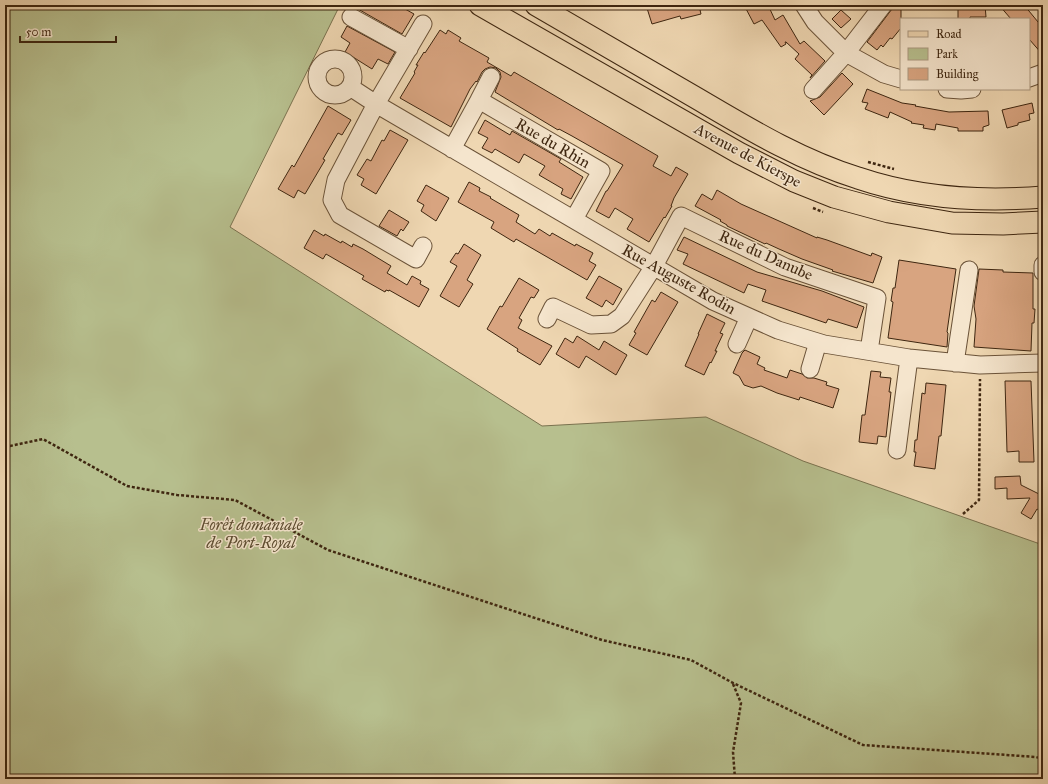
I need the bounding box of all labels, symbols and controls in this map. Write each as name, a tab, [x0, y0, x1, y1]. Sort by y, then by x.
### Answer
scale bar	[20, 18, 116, 44]
legend	[900, 18, 1030, 90]
text: 50 m	[26, 25, 51, 39]
text: Road	[936, 27, 962, 41]
text: Park	[936, 47, 958, 61]
text: Building	[936, 67, 979, 82]
street label: Rue du Rhin	[512, 114, 594, 172]
street label: Avenue de Kierspe	[690, 118, 805, 191]
street label: Rue du Danube	[716, 226, 816, 284]
street label: Rue Auguste Rodin	[618, 240, 739, 319]
park label: Forêt domaniale de Port-Royal	[199, 515, 303, 552]

